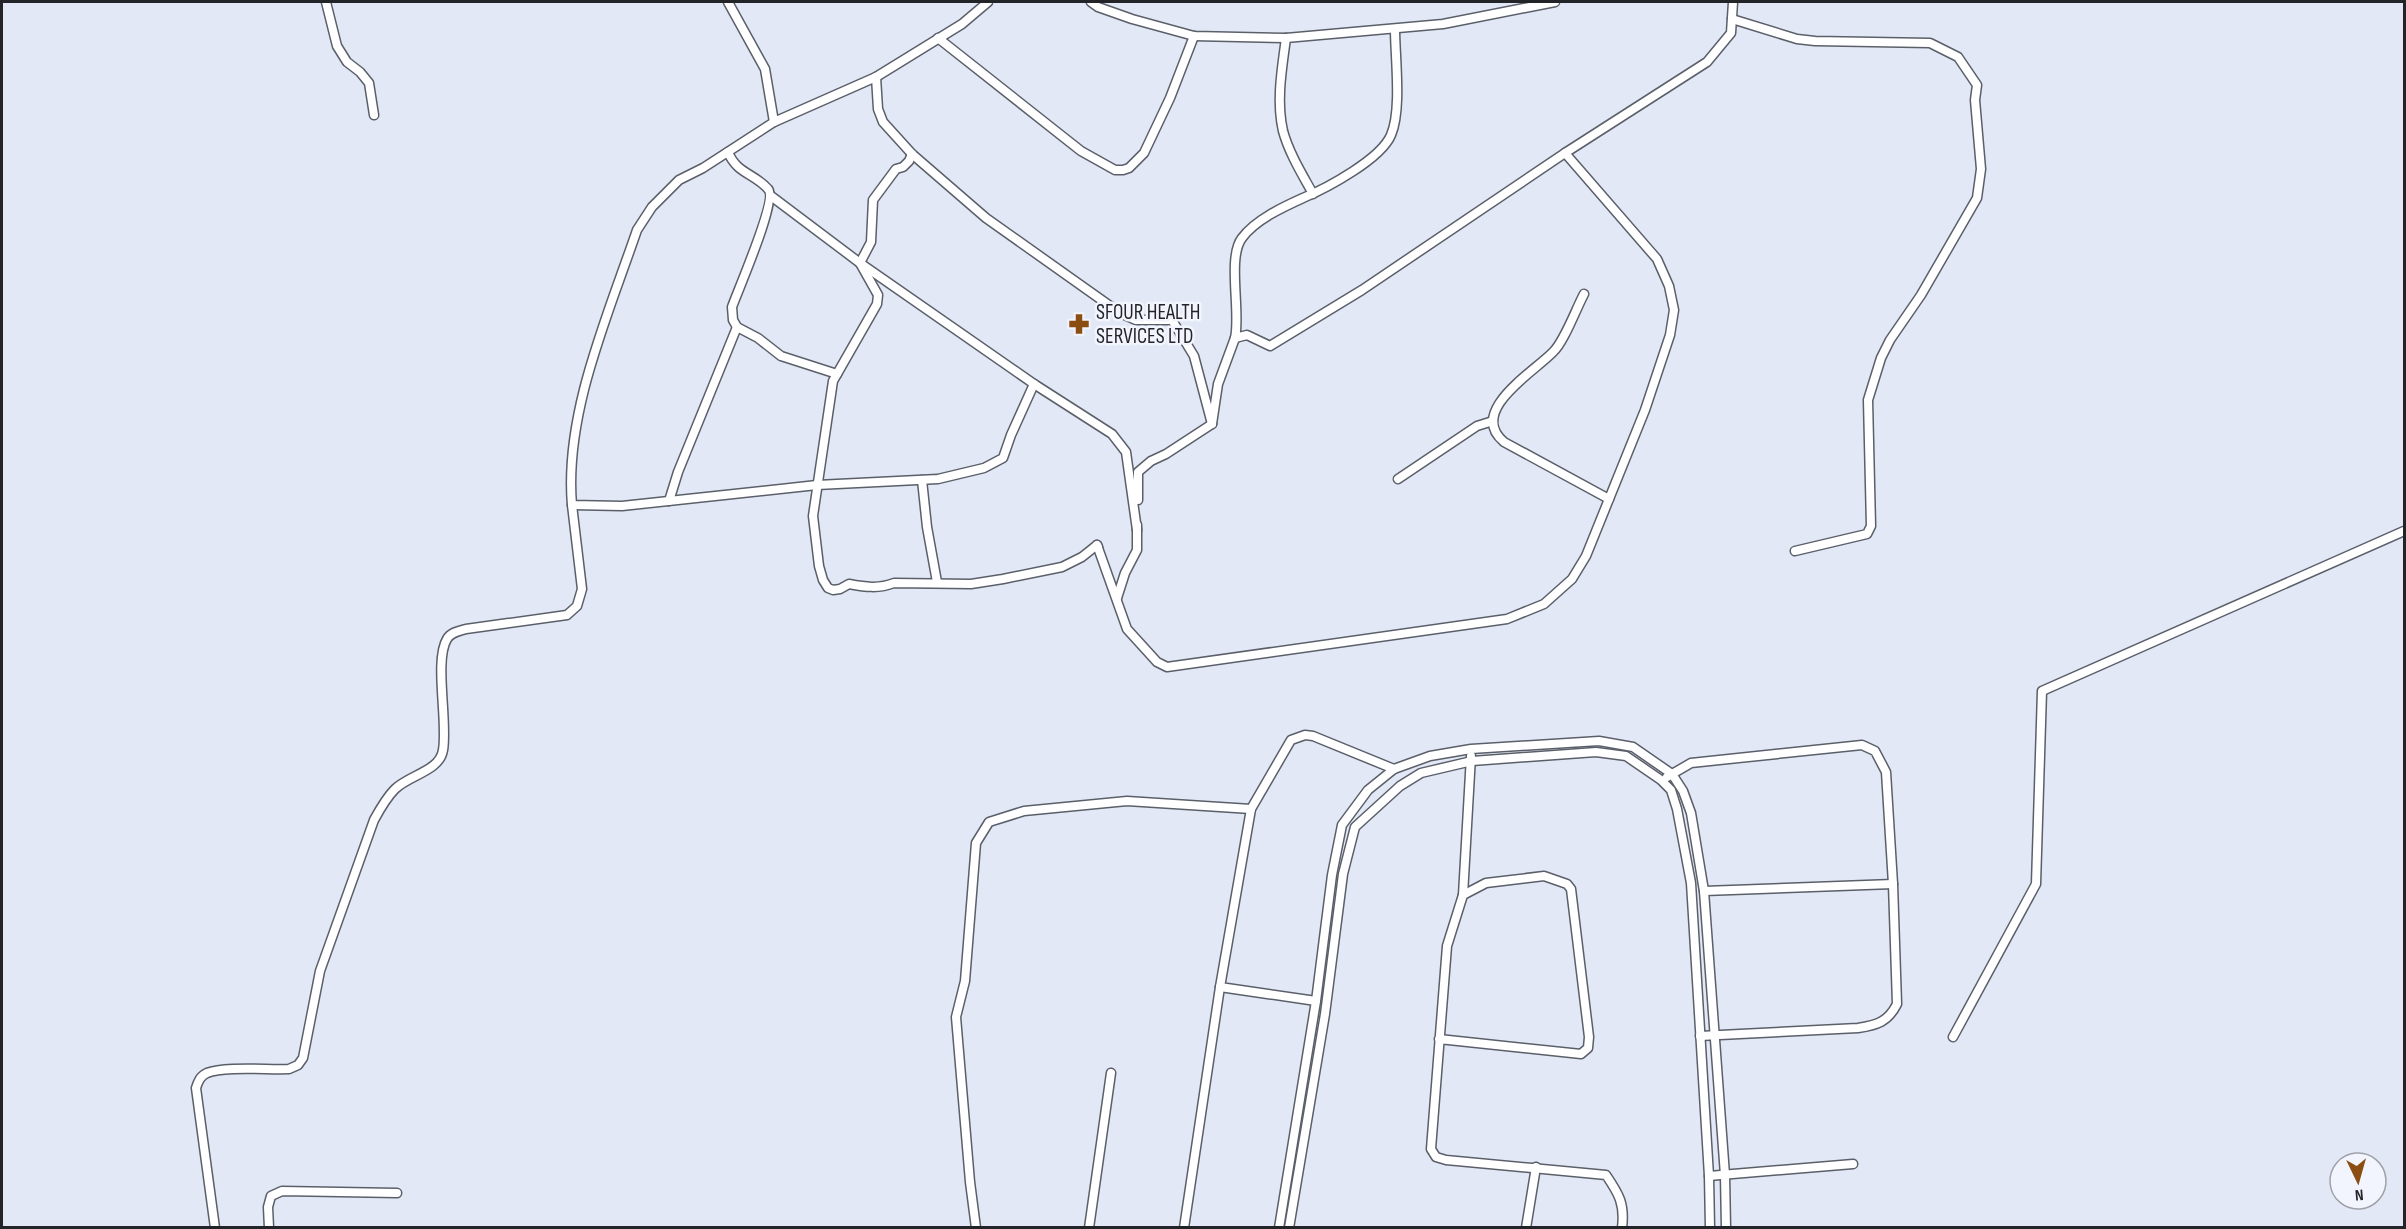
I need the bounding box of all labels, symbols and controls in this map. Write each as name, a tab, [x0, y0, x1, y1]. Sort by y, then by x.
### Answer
place label: SFOUR HEALTH SERVICES LTD	[1096, 300, 1201, 349]
pharmacy icon: SFOUR HEALTH SERVICES LTD	[1067, 312, 1091, 336]
north arrow	[2328, 1151, 2388, 1211]
text: N	[2354, 1185, 2364, 1204]

